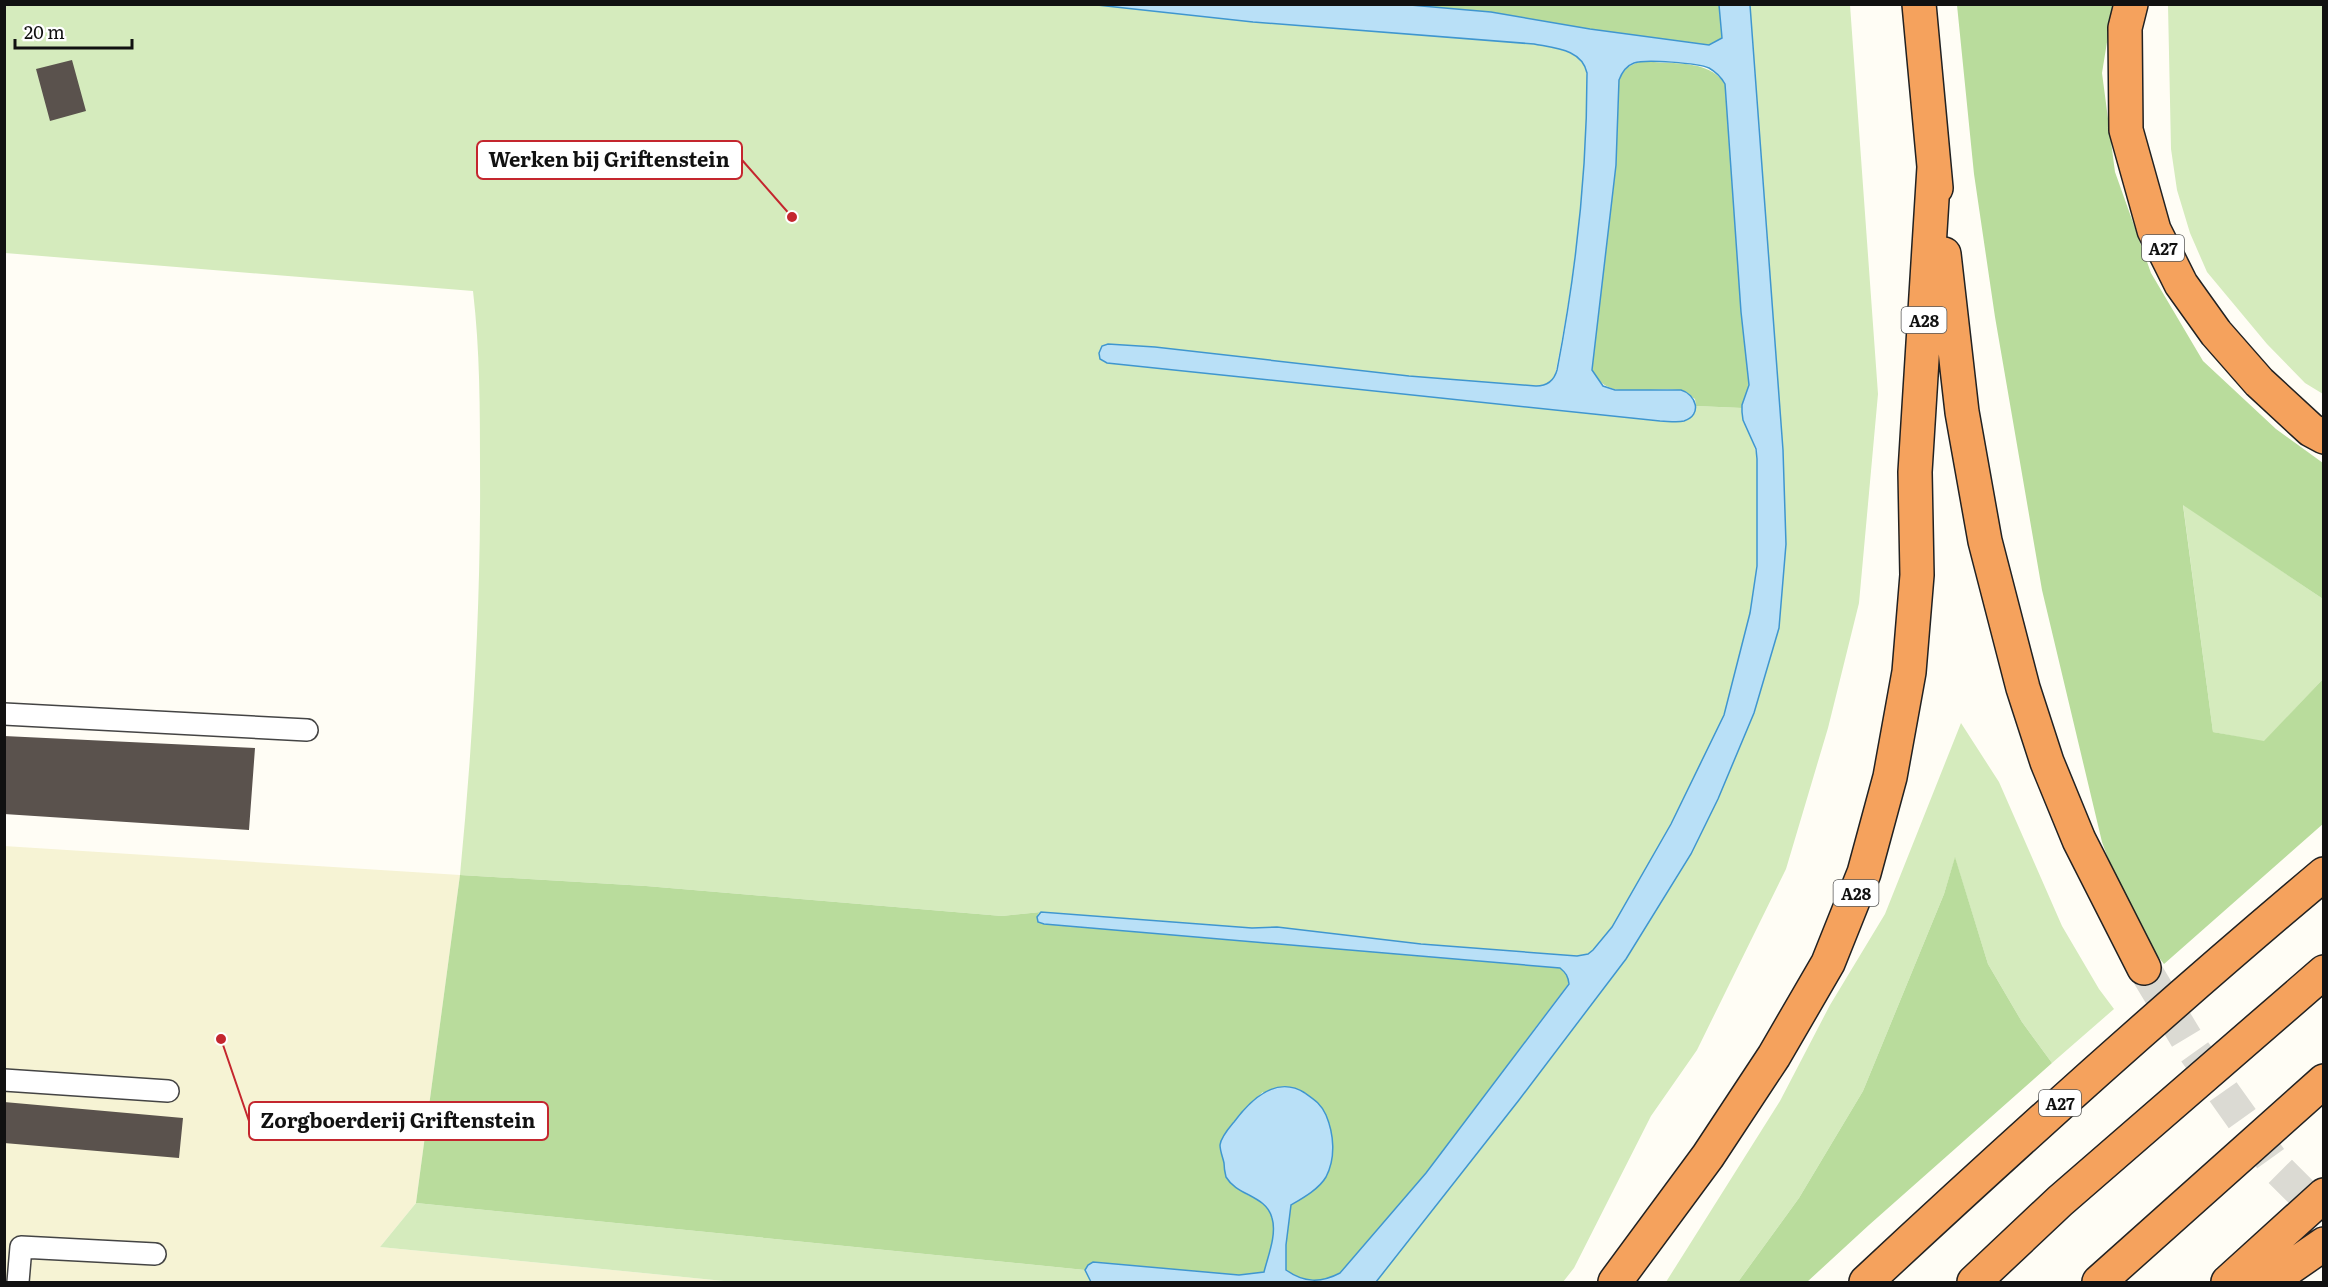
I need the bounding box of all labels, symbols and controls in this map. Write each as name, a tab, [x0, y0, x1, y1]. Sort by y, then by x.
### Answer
scale bar	[15, 12, 132, 50]
text: 20 m	[24, 18, 65, 45]
callout: Werken bij Griftenstein	[477, 141, 742, 179]
text: Werken bij Griftenstein	[488, 143, 730, 173]
road number: A27	[2142, 235, 2184, 261]
road number: A28	[1902, 307, 1946, 333]
road number: A28	[1834, 880, 1878, 906]
road number: A27	[2039, 1090, 2081, 1116]
callout: Zorgboerderij Griftenstein	[249, 1102, 548, 1140]
text: Zorgboerderij Griftenstein	[261, 1104, 535, 1134]

